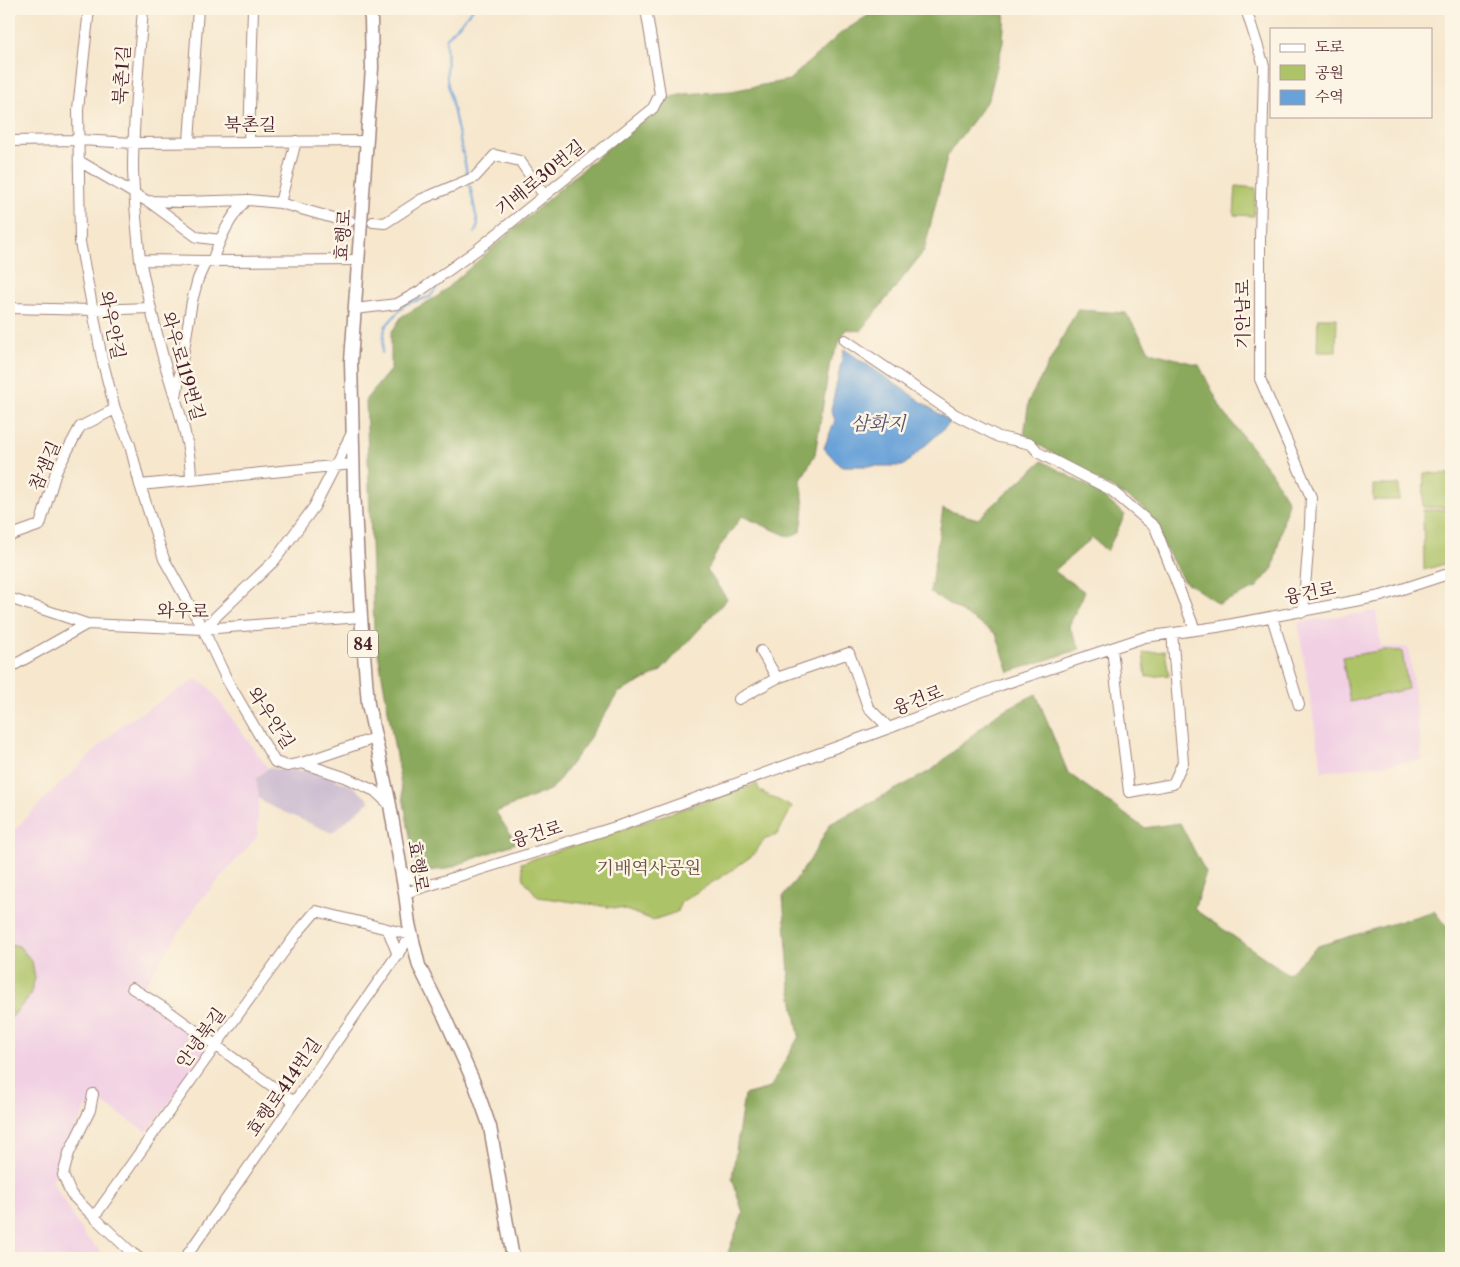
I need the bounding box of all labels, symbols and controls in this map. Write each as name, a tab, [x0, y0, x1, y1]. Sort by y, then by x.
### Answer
legend	[1270, 28, 1432, 118]
text: 도로	[1315, 37, 1344, 56]
street label: 북촌1길	[109, 44, 135, 106]
text: 공원	[1315, 63, 1344, 82]
text: 수역	[1315, 87, 1344, 106]
street label: 북촌길	[224, 114, 276, 136]
street label: 기배로30번길	[491, 135, 589, 221]
street label: 효행로	[330, 208, 356, 262]
street label: 기안남로	[1232, 279, 1254, 349]
street label: 와우안길	[95, 289, 129, 361]
street label: 와우로119번길	[157, 309, 209, 423]
water label: 삼화지	[850, 412, 907, 435]
street label: 참샘길	[25, 438, 65, 494]
street label: 융건로	[1282, 577, 1338, 609]
street label: 와우로	[157, 600, 209, 622]
road number: 84	[348, 630, 378, 658]
street label: 융건로	[890, 680, 946, 720]
street label: 와우안길	[243, 683, 299, 753]
street label: 융건로	[509, 816, 565, 852]
street label: 효행로	[403, 839, 433, 893]
park label: 기배역사공원	[597, 857, 701, 879]
street label: 안녕북길	[172, 1003, 230, 1073]
street label: 효행로414번길	[242, 1033, 326, 1141]

